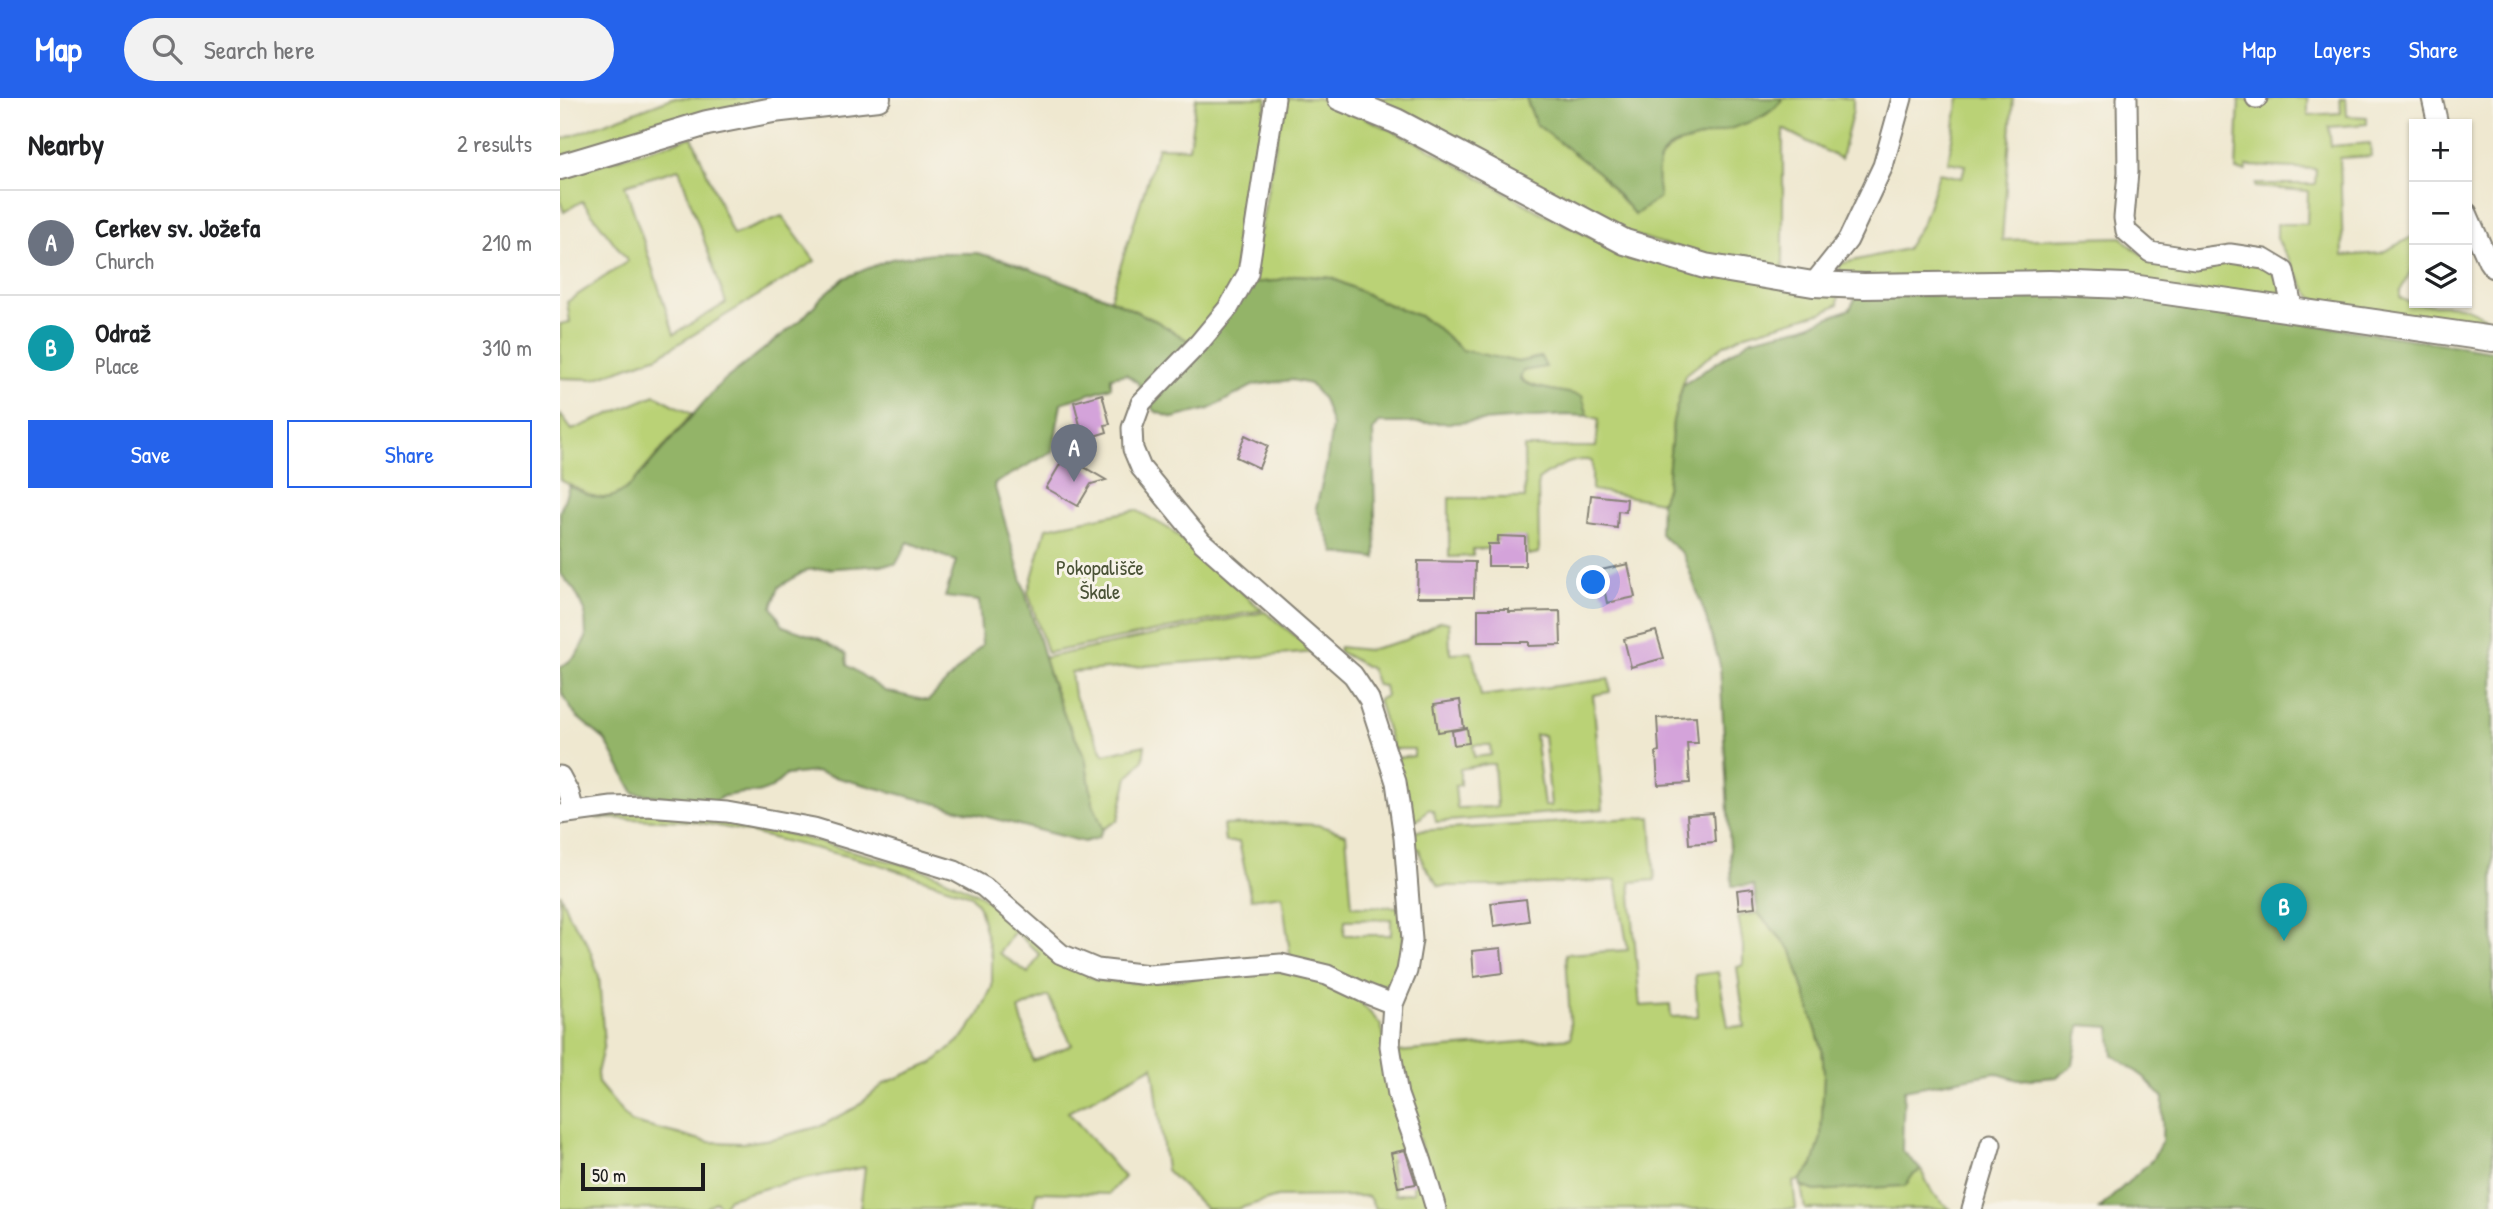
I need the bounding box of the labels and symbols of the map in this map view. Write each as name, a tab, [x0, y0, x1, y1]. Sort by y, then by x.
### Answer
pin: A	[1051, 424, 1097, 482]
park label: Pokopališče Škale	[1056, 553, 1144, 606]
your location	[1576, 565, 1610, 599]
pin: B	[2261, 883, 2307, 941]
scale bar	[581, 1160, 705, 1192]

